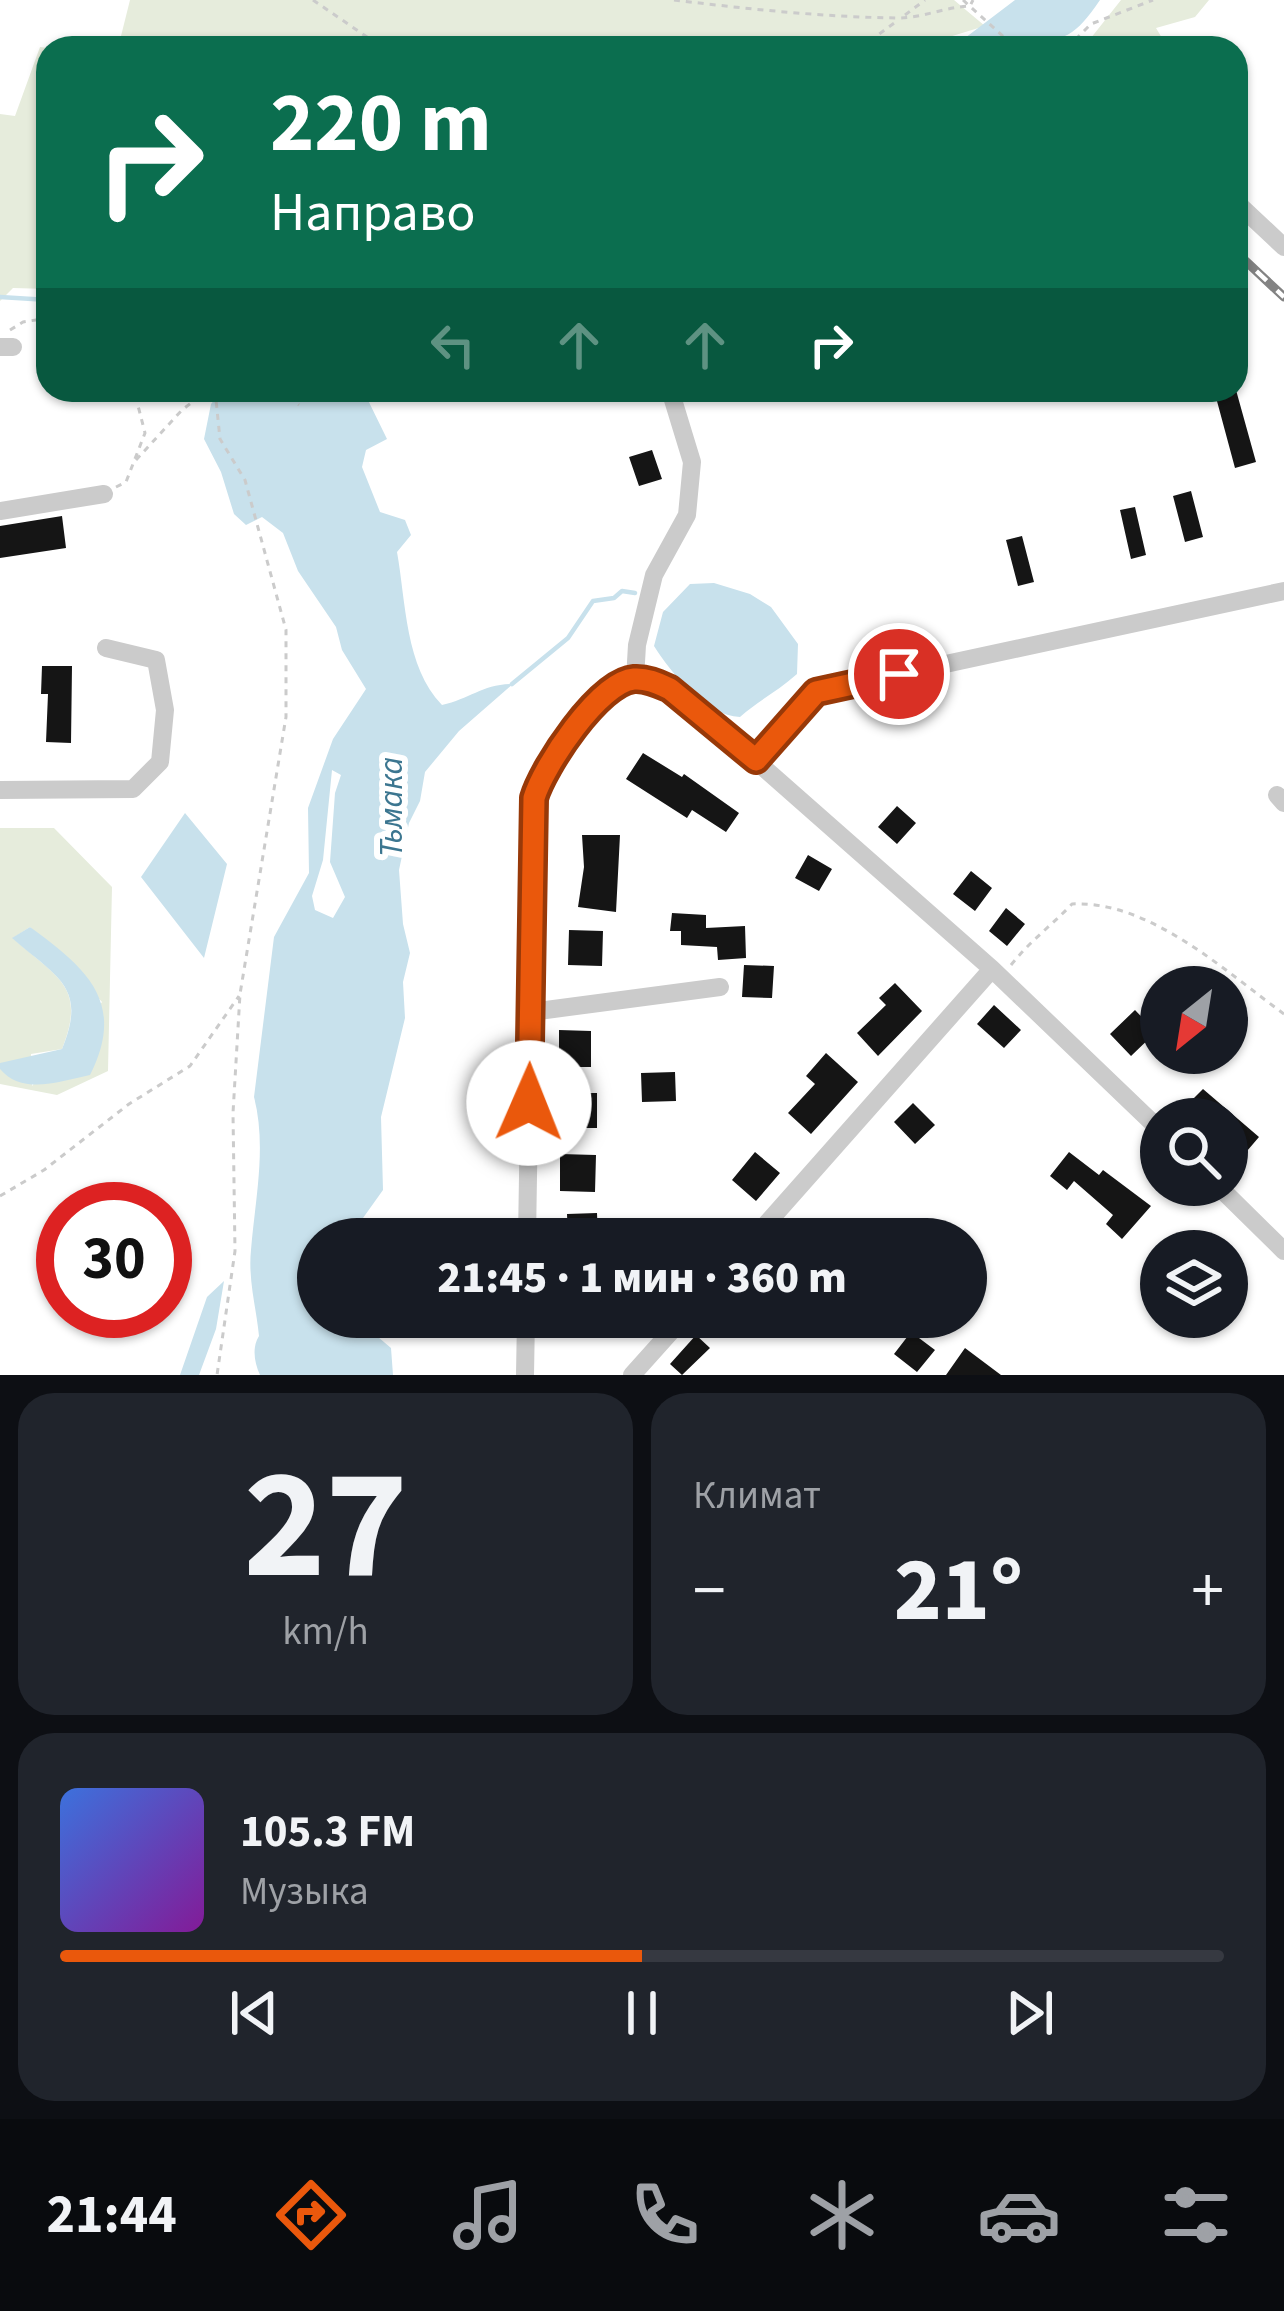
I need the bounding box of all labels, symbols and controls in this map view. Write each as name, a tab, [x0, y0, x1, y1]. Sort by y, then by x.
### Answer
text: 220 m	[270, 64, 492, 184]
icon: right	[72, 84, 228, 240]
text: Направо	[270, 175, 475, 252]
icon: left	[420, 312, 486, 378]
icon: ahead	[546, 312, 612, 378]
icon: ahead	[672, 312, 738, 378]
icon: right	[798, 312, 864, 378]
pin	[848, 623, 950, 725]
icon: arrive	[866, 641, 932, 707]
water label: Тьмака	[368, 757, 415, 857]
north arrow	[1140, 966, 1248, 1074]
map controls	[1140, 966, 1248, 1338]
position arrow	[466, 1040, 592, 1166]
button: search	[1140, 1098, 1248, 1206]
speed limit sign: 30	[36, 1182, 192, 1338]
button: layers	[1140, 1230, 1248, 1338]
text: 21:45 · 1 мин · 360 m	[437, 1246, 847, 1310]
text: 27	[243, 1415, 408, 1637]
text: Климат	[693, 1468, 821, 1524]
text: 21°	[894, 1527, 1023, 1655]
text: −	[693, 1544, 726, 1638]
text: +	[1191, 1544, 1224, 1638]
text: km/h	[282, 1604, 369, 1660]
text: 105.3 FM	[240, 1800, 415, 1864]
text: Музыка	[240, 1864, 369, 1920]
icon: previous	[221, 1980, 287, 2046]
icon: pause	[609, 1980, 675, 2046]
icon: next	[997, 1980, 1063, 2046]
icon: directions	[269, 2173, 353, 2257]
icon: music	[446, 2173, 530, 2257]
icon: phone	[623, 2173, 707, 2257]
icon: climate	[800, 2173, 884, 2257]
icon: car	[977, 2173, 1061, 2257]
icon: filters	[1154, 2173, 1238, 2257]
text: 21:44	[46, 2177, 177, 2254]

